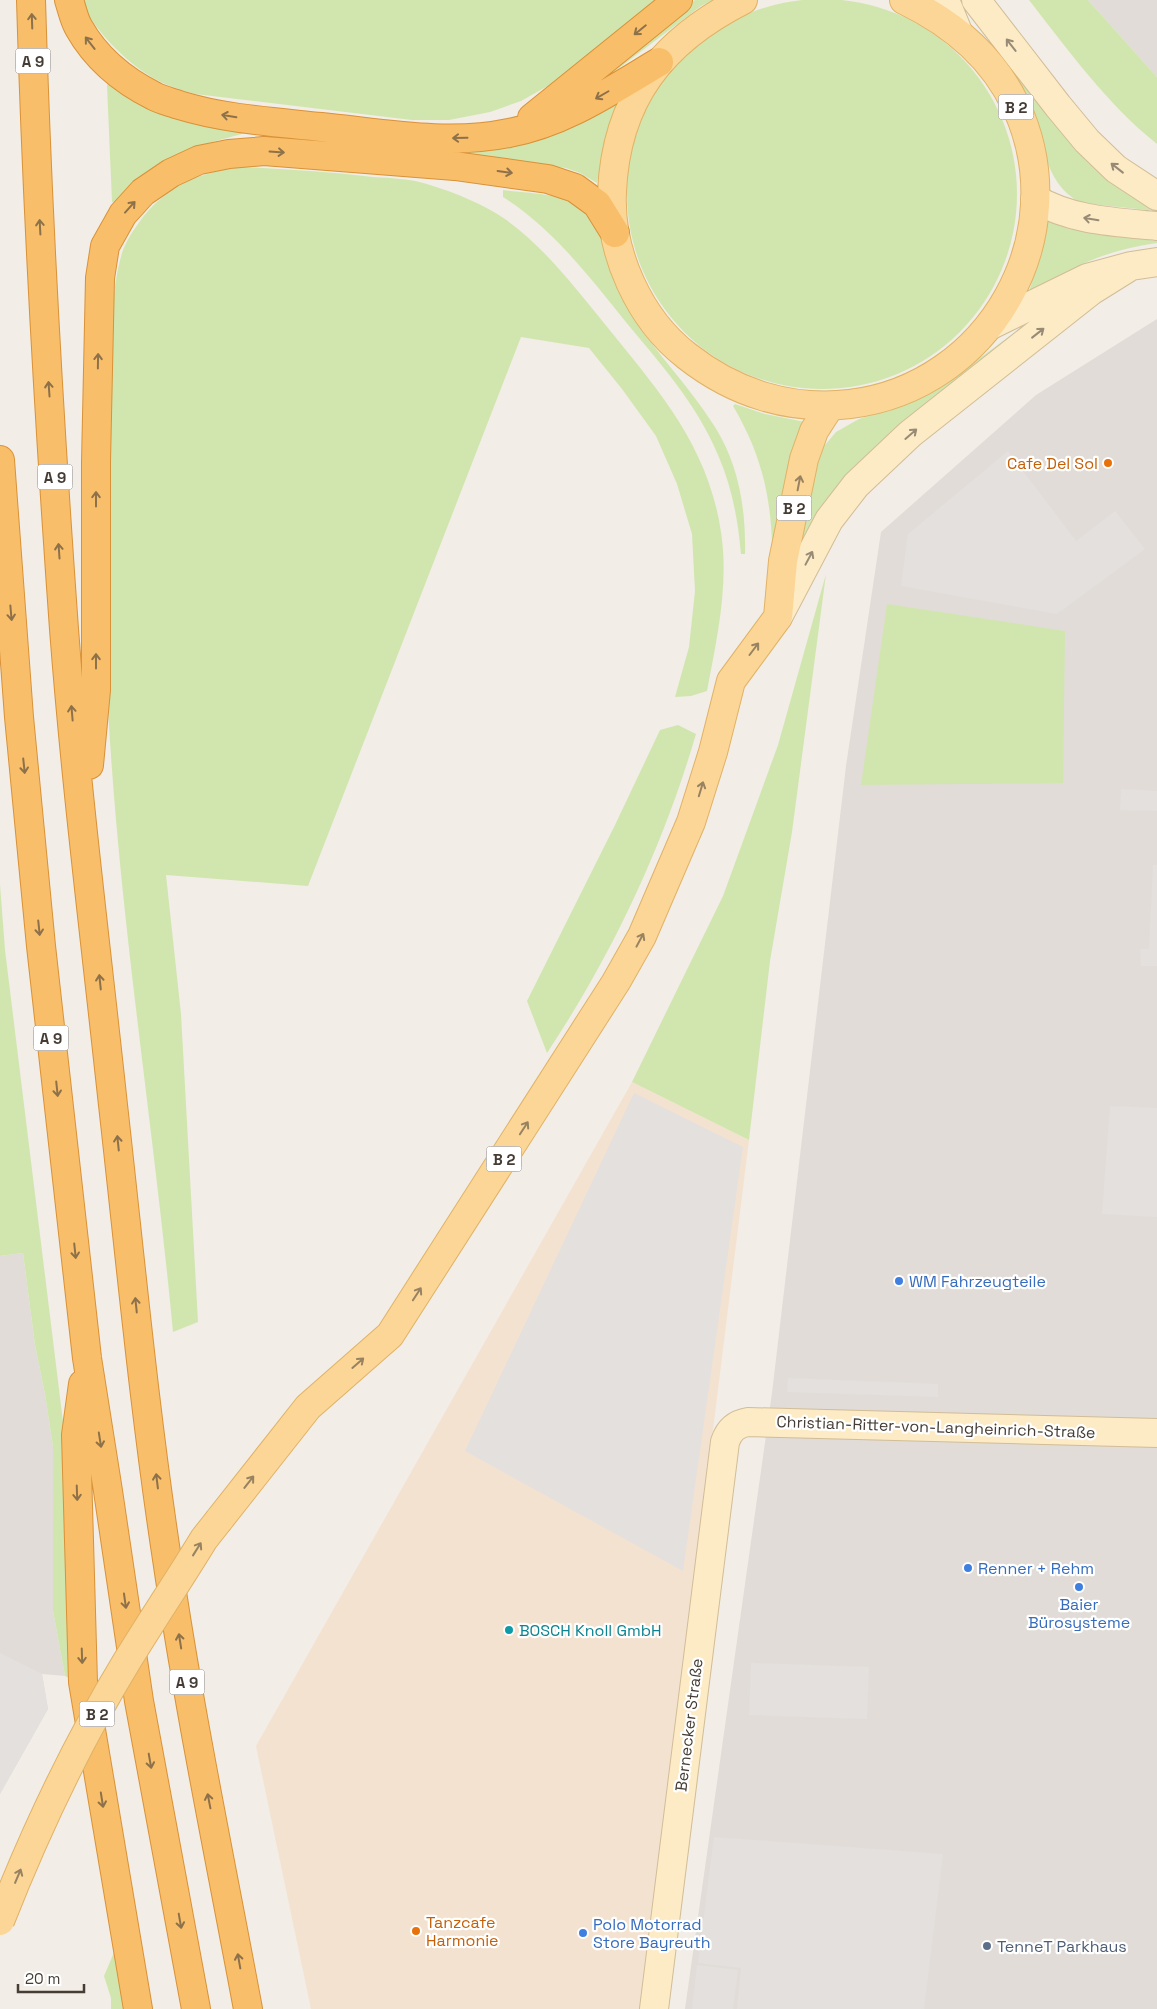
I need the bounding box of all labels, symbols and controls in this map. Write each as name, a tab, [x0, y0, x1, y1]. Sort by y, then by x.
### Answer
one-way arrow	[27, 13, 36, 29]
one-way arrow	[634, 25, 647, 36]
one-way arrow	[84, 37, 95, 50]
one-way arrow	[1006, 38, 1016, 52]
road number: A 9	[15, 48, 50, 74]
one-way arrow	[595, 91, 610, 101]
road number: B 2	[998, 94, 1034, 120]
one-way arrow	[222, 110, 238, 120]
one-way arrow	[453, 133, 469, 142]
one-way arrow	[268, 148, 284, 157]
one-way arrow	[1110, 163, 1123, 174]
one-way arrow	[497, 168, 513, 178]
one-way arrow	[125, 200, 136, 213]
one-way arrow	[1083, 214, 1099, 224]
one-way arrow	[35, 219, 44, 235]
one-way arrow	[1031, 327, 1044, 338]
one-way arrow	[93, 353, 103, 370]
one-way arrow	[45, 382, 54, 398]
one-way arrow	[904, 429, 917, 440]
place label: Cafe Del Sol	[1007, 453, 1098, 474]
marker: Cafe Del Sol	[1102, 457, 1114, 469]
road number: A 9	[38, 464, 72, 490]
one-way arrow	[795, 475, 804, 491]
one-way arrow	[91, 491, 101, 507]
road number: B 2	[776, 496, 812, 520]
one-way arrow	[55, 544, 64, 560]
one-way arrow	[804, 551, 814, 566]
one-way arrow	[6, 605, 15, 621]
one-way arrow	[749, 642, 759, 656]
one-way arrow	[91, 653, 101, 670]
one-way arrow	[67, 706, 77, 722]
one-way arrow	[19, 758, 29, 774]
one-way arrow	[697, 782, 706, 798]
one-way arrow	[35, 919, 44, 935]
one-way arrow	[635, 932, 645, 947]
one-way arrow	[95, 974, 105, 990]
road number: A 9	[34, 1026, 68, 1050]
one-way arrow	[52, 1081, 62, 1097]
one-way arrow	[519, 1121, 529, 1135]
one-way arrow	[113, 1136, 123, 1152]
road number: B 2	[486, 1146, 522, 1172]
one-way arrow	[70, 1242, 80, 1258]
place label: WM Fahrzeugteile	[909, 1271, 1046, 1292]
marker: WM Fahrzeugteile	[893, 1275, 905, 1287]
one-way arrow	[412, 1287, 422, 1301]
one-way arrow	[131, 1297, 141, 1313]
one-way arrow	[352, 1357, 365, 1368]
street label: Christian-Ritter-von-Langheinrich-Straße	[776, 1411, 1096, 1443]
one-way arrow	[96, 1432, 106, 1448]
one-way arrow	[152, 1473, 162, 1489]
one-way arrow	[243, 1476, 254, 1489]
one-way arrow	[72, 1484, 82, 1501]
one-way arrow	[193, 1543, 203, 1557]
place label: Renner + Rehm	[978, 1558, 1094, 1579]
marker: Renner + Rehm	[962, 1562, 974, 1574]
marker: Baier Bürosysteme	[1073, 1581, 1085, 1593]
one-way arrow	[120, 1593, 130, 1609]
place label: Baier Bürosysteme	[1028, 1594, 1130, 1633]
place label: BOSCH Knoll GmbH	[519, 1620, 662, 1641]
marker: BOSCH Knoll GmbH	[503, 1624, 515, 1636]
one-way arrow	[175, 1634, 185, 1650]
one-way arrow	[77, 1647, 87, 1663]
street label: Bernecker Straße	[670, 1657, 708, 1793]
road number: A 9	[170, 1670, 204, 1694]
road number: B 2	[80, 1702, 114, 1726]
one-way arrow	[146, 1753, 156, 1769]
one-way arrow	[97, 1791, 107, 1807]
one-way arrow	[204, 1794, 214, 1810]
one-way arrow	[15, 1868, 24, 1883]
place label: Tanzcafe Harmonie	[426, 1912, 499, 1951]
one-way arrow	[175, 1913, 185, 1929]
place label: Polo Motorrad Store Bayreuth	[593, 1914, 711, 1953]
marker: Tanzcafe Harmonie	[410, 1925, 422, 1937]
marker: Polo Motorrad Store Bayreuth	[577, 1927, 589, 1939]
place label: TenneT Parkhaus	[997, 1936, 1127, 1957]
marker: TenneT Parkhaus	[981, 1940, 993, 1952]
one-way arrow	[234, 1953, 243, 1969]
scale bar	[18, 1962, 84, 1994]
text: 20 m	[25, 1969, 60, 1988]

